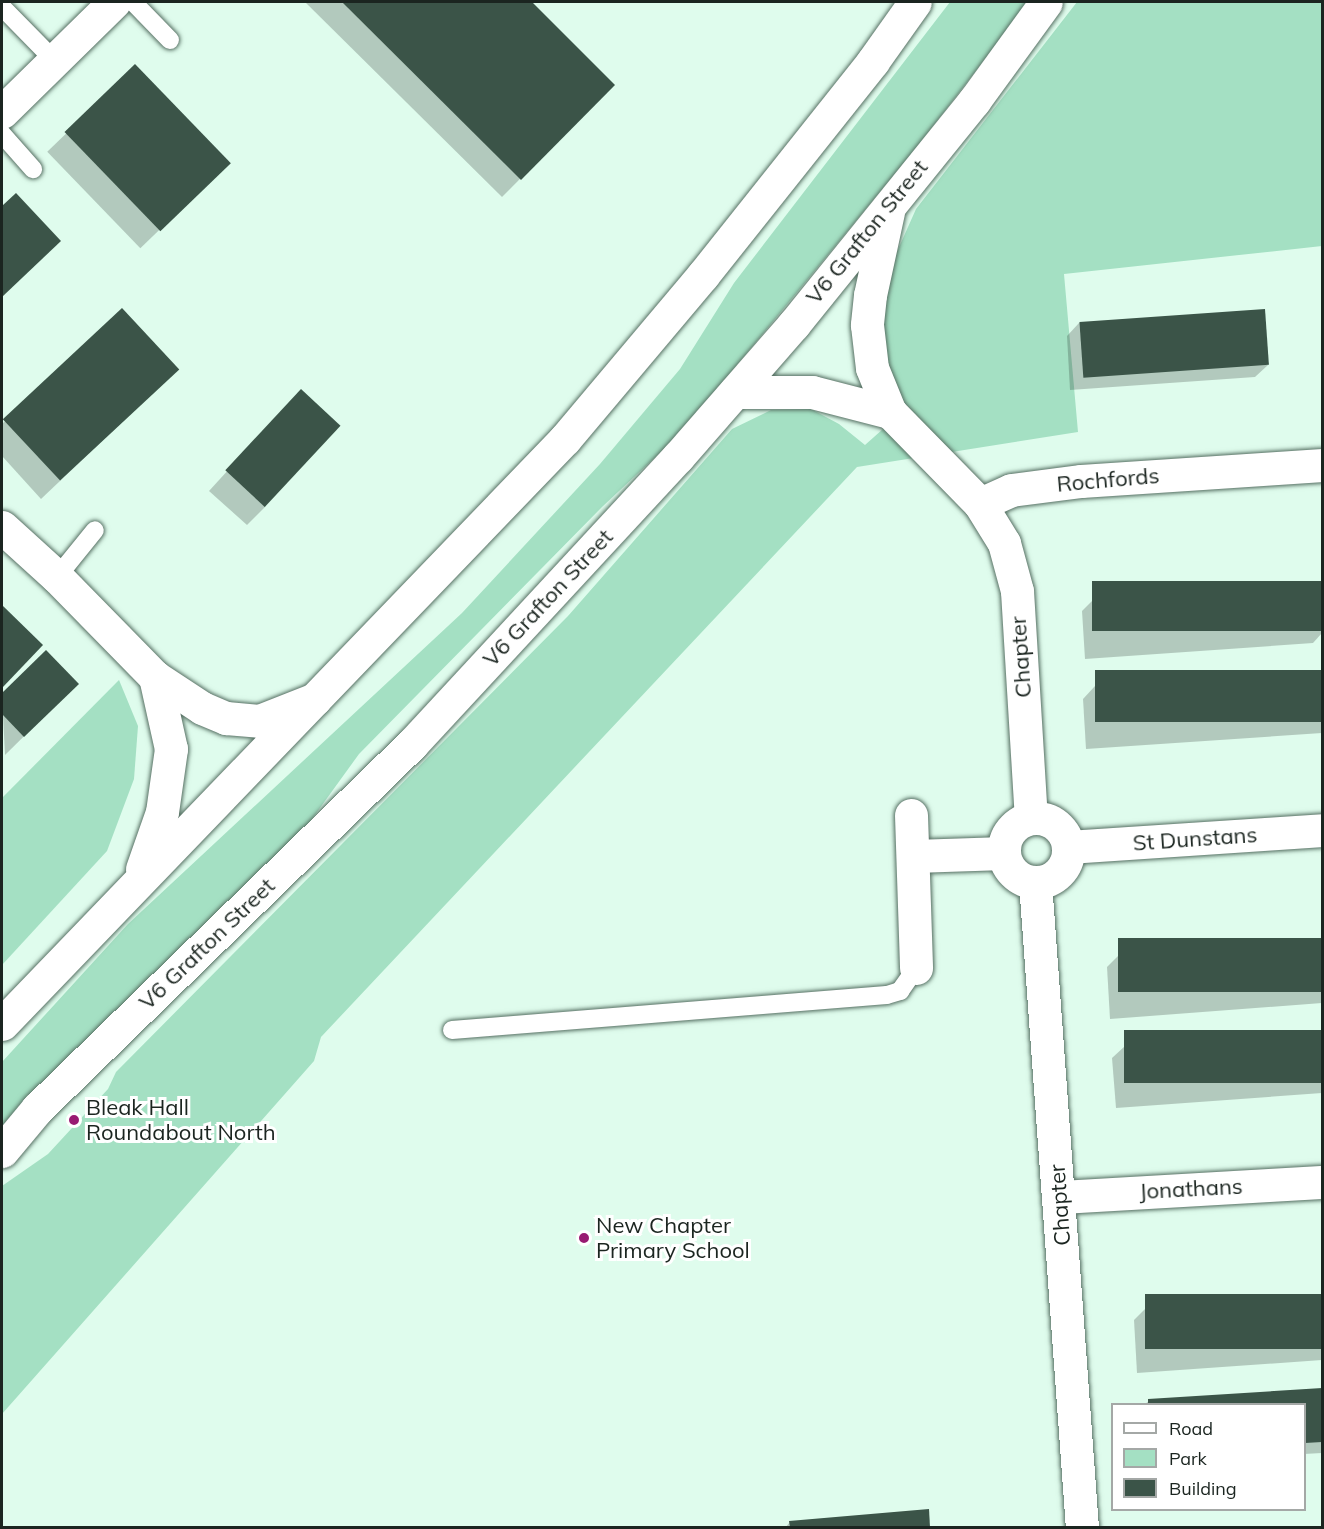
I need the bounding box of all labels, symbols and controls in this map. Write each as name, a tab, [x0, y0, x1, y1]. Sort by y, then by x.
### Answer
street label: V6 Grafton Street	[801, 155, 933, 309]
street label: Rochfords	[1056, 462, 1160, 498]
street label: V6 Grafton Street	[478, 524, 618, 672]
street label: Chapter	[1005, 615, 1037, 699]
street label: St Dunstans	[1132, 821, 1258, 857]
street label: V6 Grafton Street	[134, 873, 280, 1015]
place label: Bleak Hall Roundabout North	[86, 1094, 276, 1146]
marker: Bleak Hall Roundabout North	[67, 1113, 81, 1127]
street label: Chapter	[1044, 1163, 1076, 1247]
street label: Jonathans	[1139, 1173, 1243, 1205]
place label: New Chapter Primary School	[596, 1212, 750, 1264]
marker: New Chapter Primary School	[577, 1231, 591, 1245]
legend	[1111, 1403, 1306, 1511]
text: Road	[1169, 1417, 1213, 1440]
text: Park	[1169, 1447, 1207, 1470]
text: Building	[1169, 1477, 1237, 1500]

